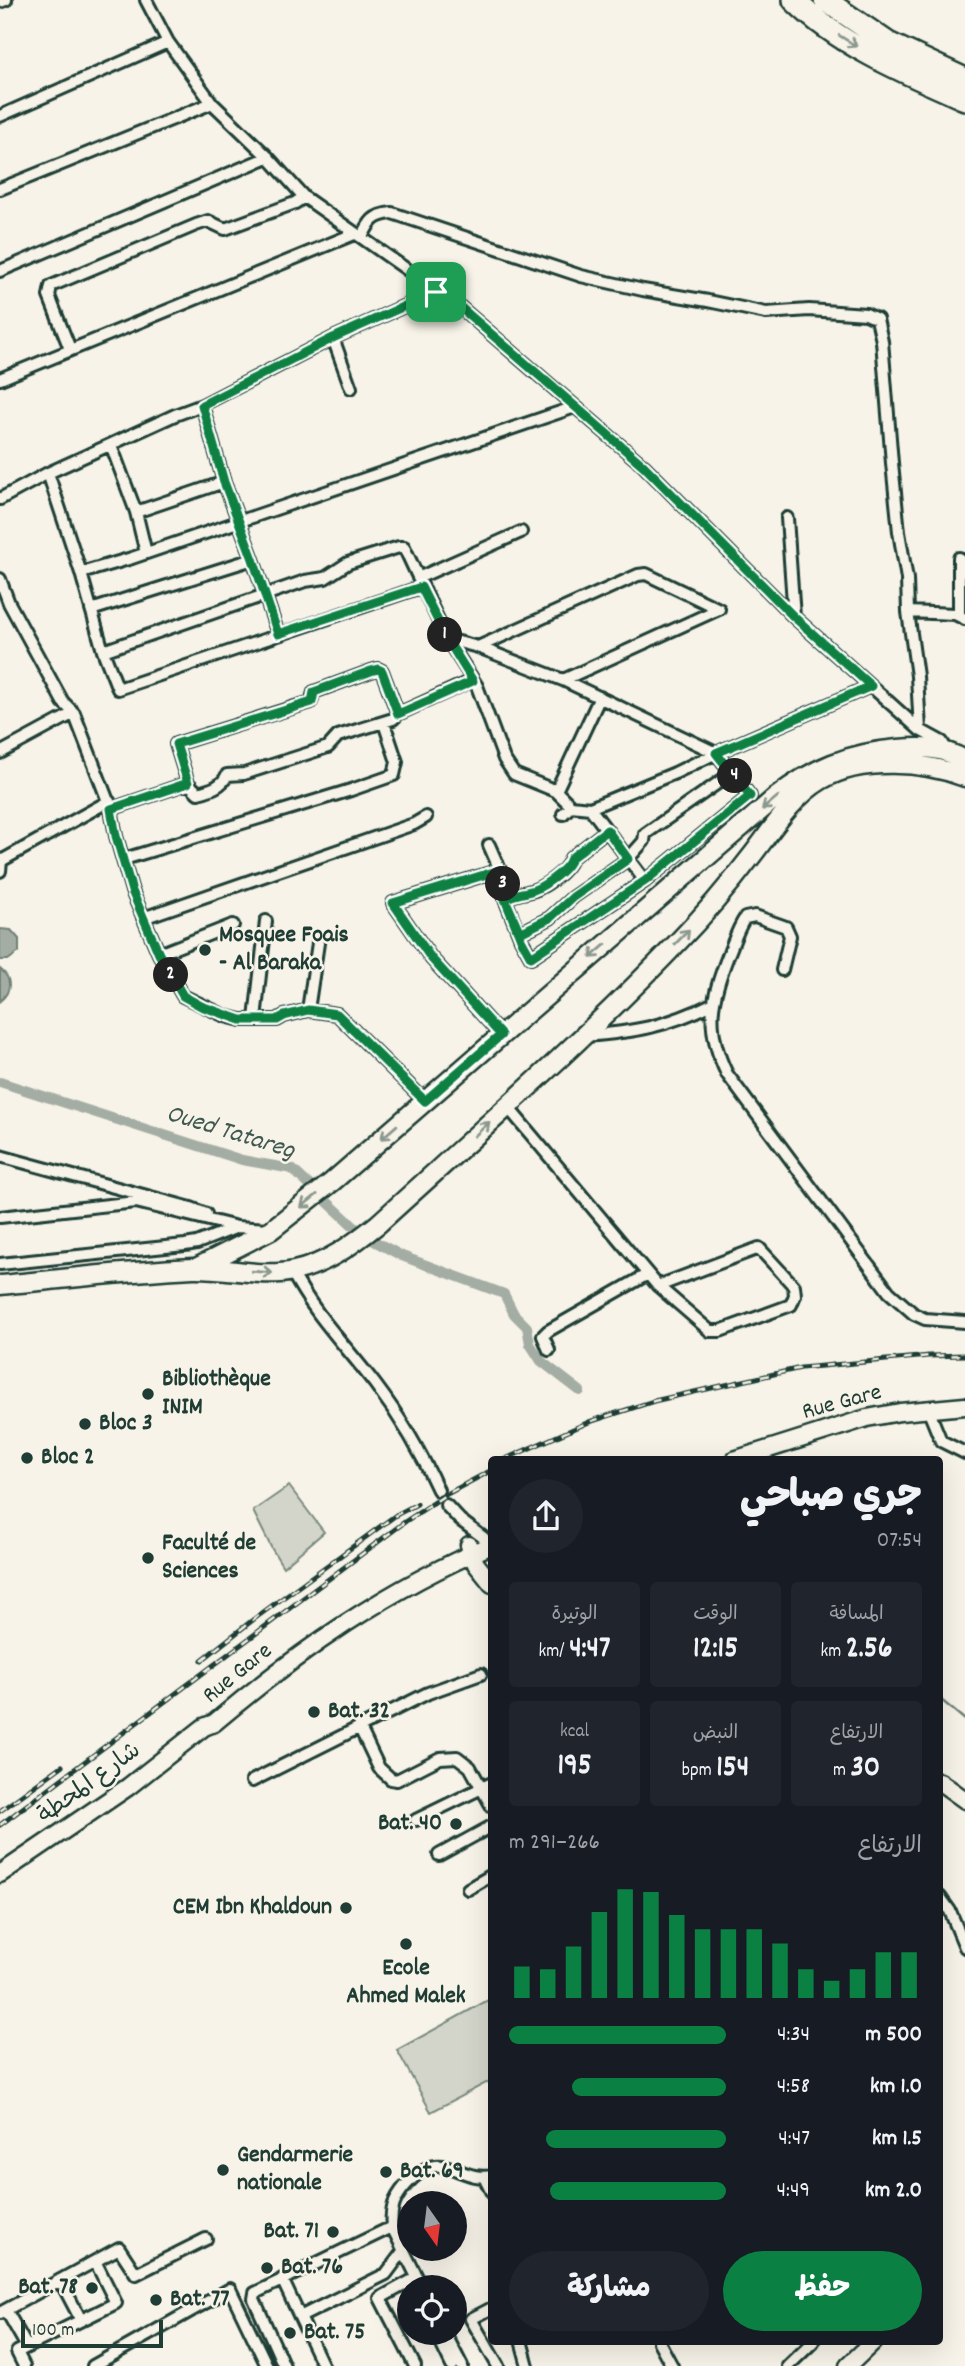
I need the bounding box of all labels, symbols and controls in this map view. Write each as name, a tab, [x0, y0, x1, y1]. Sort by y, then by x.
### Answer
one-way arrow	[838, 34, 858, 48]
pin	[406, 262, 466, 322]
icon: arrive	[417, 273, 455, 311]
pin: 1	[428, 618, 462, 652]
text: 1	[442, 621, 447, 648]
pin: 4	[718, 758, 752, 794]
text: 4	[731, 762, 738, 789]
one-way arrow	[762, 795, 780, 811]
pin: 3	[486, 866, 520, 902]
text: 3	[498, 870, 507, 897]
place label: Mosquee Foais - Al Baraka	[219, 919, 349, 981]
one-way arrow	[673, 929, 690, 947]
marker: Mosquee Foais - Al Baraka	[197, 942, 213, 958]
one-way arrow	[589, 943, 607, 959]
pin: 2	[154, 958, 188, 992]
text: 2	[166, 961, 175, 988]
water label: Oued Tatareg	[161, 1096, 300, 1171]
one-way arrow	[473, 1120, 490, 1137]
one-way arrow	[380, 1124, 398, 1140]
one-way arrow	[300, 1193, 319, 1208]
one-way arrow	[251, 1266, 273, 1279]
place label: Bibliothèque INIM	[162, 1363, 271, 1425]
street label: Rue Gare	[799, 1376, 885, 1430]
marker: Bibliothèque INIM	[140, 1386, 156, 1402]
place label: Bloc 3	[99, 1407, 153, 1441]
marker: Bloc 3	[77, 1416, 93, 1432]
place label: Bloc 2	[41, 1441, 94, 1475]
marker: Bloc 2	[19, 1450, 35, 1466]
text: جري صباحي	[740, 1471, 922, 1526]
button: share	[509, 1479, 583, 1553]
text: 07:54	[877, 1525, 922, 1558]
place label: Faculté de Sciences	[162, 1527, 257, 1589]
marker: Faculté de Sciences	[140, 1550, 156, 1566]
text: الوتيرة	[552, 1602, 597, 1629]
text: الوقت	[693, 1602, 738, 1629]
text: المسافة	[829, 1602, 884, 1629]
text: 4:47	[569, 1629, 611, 1672]
text: 12:15	[693, 1629, 738, 1672]
text: 2.56	[846, 1629, 892, 1672]
street label: Rue Gare	[196, 1635, 280, 1713]
text: /km	[539, 1639, 569, 1666]
text: km	[821, 1639, 846, 1666]
place label: Bat. 32	[328, 1695, 390, 1729]
marker: Bat. 32	[306, 1704, 322, 1720]
text: kcal	[560, 1719, 589, 1746]
text: النبض	[693, 1721, 738, 1748]
text: الارتفاع	[830, 1721, 883, 1748]
street label: شارع المحطة	[31, 1735, 149, 1833]
text: 195	[557, 1746, 592, 1789]
text: 154	[716, 1748, 749, 1791]
text: 30	[850, 1748, 880, 1791]
text: bpm	[682, 1758, 716, 1785]
text: m	[833, 1758, 850, 1785]
place label: Bat. 40	[378, 1807, 442, 1841]
marker: Bat. 40	[448, 1816, 464, 1832]
text: 266–291 m	[509, 1827, 600, 1860]
text: الارتفاع	[858, 1831, 922, 1864]
place label: CEM Ibn Khaldoun	[173, 1891, 332, 1925]
marker: CEM Ibn Khaldoun	[338, 1900, 354, 1916]
marker: Ecole Ahmed Malek	[398, 1936, 414, 1952]
place label: Ecole Ahmed Malek	[346, 1952, 466, 2014]
text: 4:34	[777, 2019, 810, 2052]
text: 500 m	[865, 2019, 922, 2052]
text: 4:58	[777, 2071, 810, 2104]
text: 1.0 km	[870, 2071, 922, 2104]
text: 4:47	[778, 2123, 810, 2156]
text: 1.5 km	[872, 2123, 922, 2156]
place label: Gendarmerie nationale	[237, 2139, 354, 2201]
place label: Bat. 69	[400, 2155, 464, 2189]
marker: Gendarmerie nationale	[215, 2162, 231, 2178]
marker: Bat. 69	[378, 2164, 394, 2180]
text: 4:49	[777, 2175, 810, 2208]
text: 2.0 km	[865, 2175, 922, 2208]
north arrow	[397, 2191, 467, 2261]
map controls	[397, 2191, 467, 2345]
place label: Bat. 71	[264, 2215, 319, 2249]
marker: Bat. 71	[325, 2224, 341, 2240]
place label: Bat. 76	[281, 2251, 343, 2285]
button: مشاركة	[509, 2251, 709, 2331]
button: حفظ	[723, 2251, 922, 2331]
marker: Bat. 76	[259, 2260, 275, 2276]
place label: Bat. 78	[18, 2271, 78, 2305]
button: locate	[397, 2275, 467, 2345]
marker: Bat. 78	[84, 2280, 100, 2296]
place label: Bat. 77	[170, 2283, 229, 2317]
marker: Bat. 77	[148, 2292, 164, 2308]
place label: Bat. 75	[304, 2316, 365, 2350]
scale bar	[21, 2317, 163, 2349]
text: 100 m	[32, 2318, 74, 2345]
marker: Bat. 75	[282, 2325, 298, 2341]

